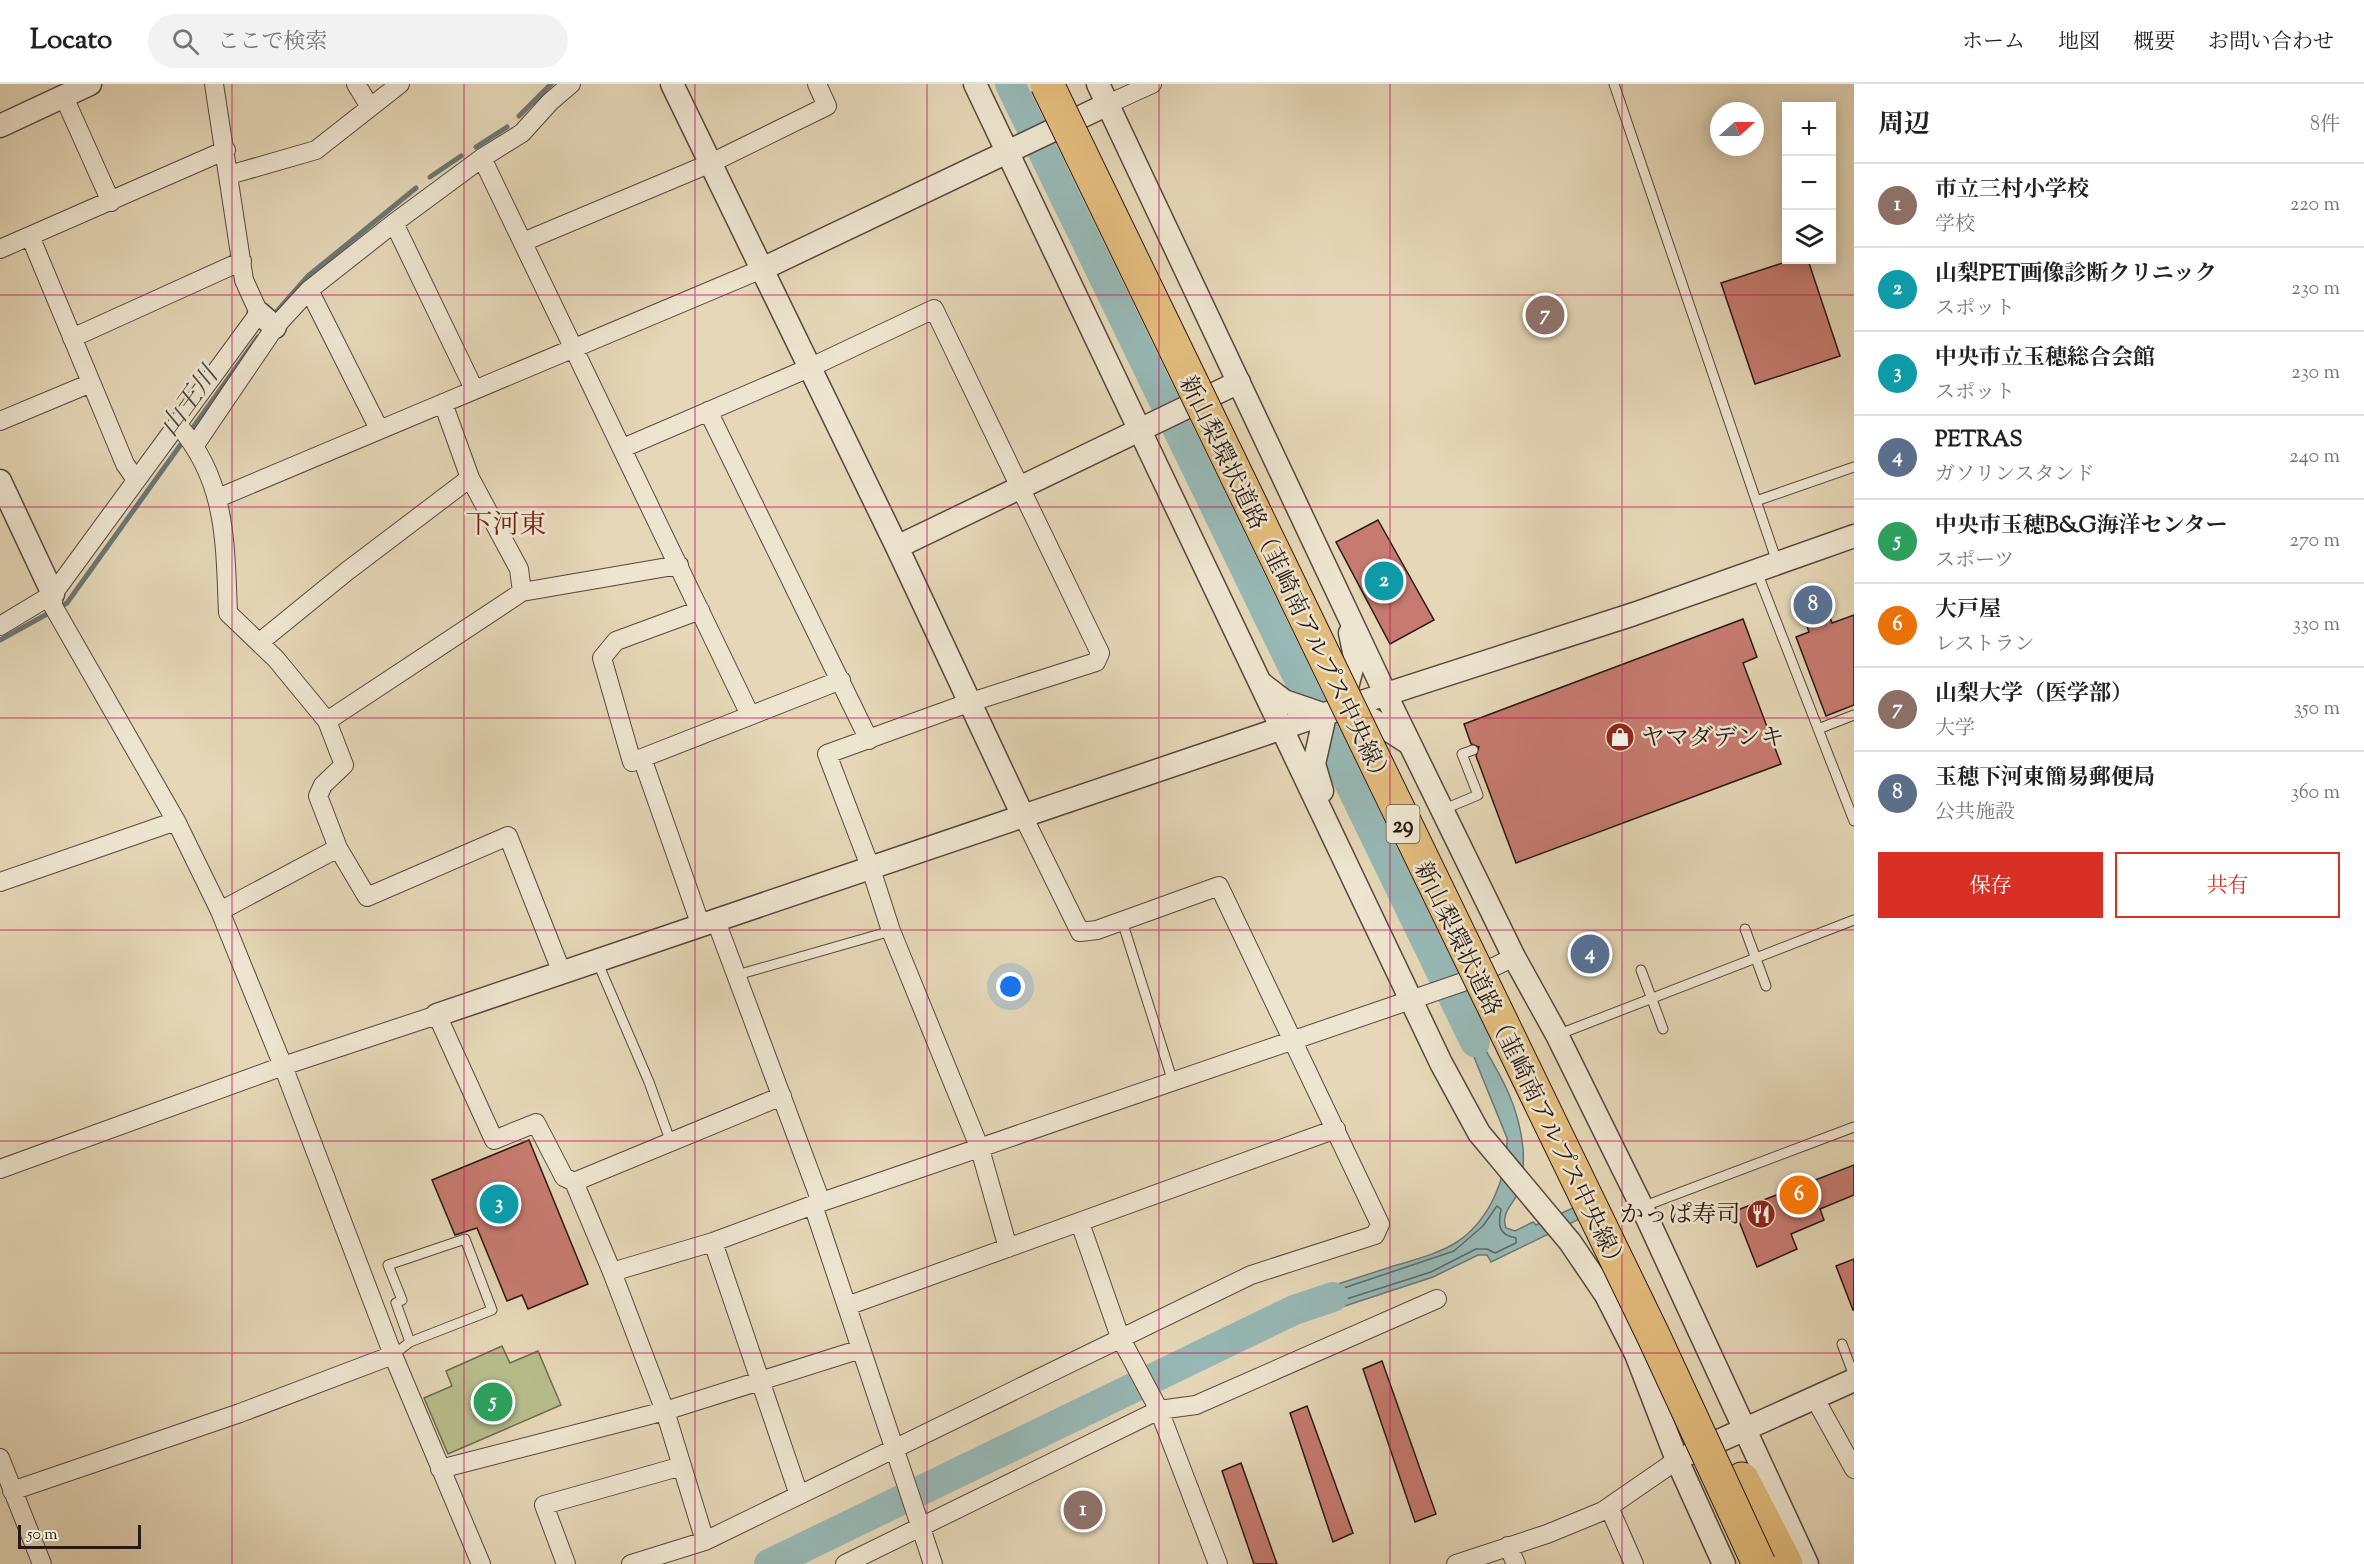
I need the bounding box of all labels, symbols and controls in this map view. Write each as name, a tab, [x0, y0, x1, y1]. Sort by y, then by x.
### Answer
search box	[148, 14, 568, 68]
text: Locato	[30, 21, 112, 61]
icon: search	[169, 25, 202, 58]
text: ここで検索	[217, 27, 327, 59]
text: ホーム	[1962, 28, 2025, 58]
text: 地図	[2058, 28, 2100, 58]
text: 概要	[2133, 28, 2175, 58]
text: お問い合わせ	[2208, 28, 2334, 58]
north arrow	[1710, 102, 1764, 156]
map controls	[1782, 102, 1836, 264]
button: +	[1782, 102, 1836, 156]
text: 周辺	[1878, 107, 1930, 144]
text: 8件	[2310, 111, 2340, 140]
button: −	[1782, 156, 1836, 210]
text: 市立三村小学校	[1935, 175, 2089, 207]
text: 1	[1894, 191, 1901, 220]
text: 220 m	[2290, 191, 2340, 220]
button: layers	[1782, 210, 1836, 264]
text: 学校	[1935, 211, 1975, 240]
text: 山梨PET画像診断クリニック	[1935, 259, 2217, 291]
text: 2	[1893, 275, 1902, 304]
text: 230 m	[2291, 275, 2340, 304]
pin: 7	[1526, 292, 1564, 338]
text: スポット	[1935, 295, 2015, 324]
text: 中央市立玉穂総合会館	[1935, 343, 2155, 375]
water label: 山王川	[152, 358, 230, 445]
text: 3	[1893, 359, 1902, 388]
text: 230 m	[2291, 359, 2340, 388]
street label: 新山梨環状道路（韮崎南アルプス中央線）	[1169, 370, 1399, 793]
text: スポット	[1935, 379, 2015, 408]
text: PETRAS	[1935, 425, 2023, 457]
text: 4	[1892, 443, 1903, 472]
text: 240 m	[2289, 443, 2340, 472]
text: ガソリンスタンド	[1935, 461, 2094, 490]
district label: 下河東	[466, 507, 547, 546]
text: 中央市玉穂B&G海洋センター	[1935, 511, 2228, 543]
text: 5	[1894, 527, 1901, 556]
text: 270 m	[2290, 527, 2340, 556]
text: スポーツ	[1935, 547, 2014, 576]
pin: 2	[1364, 558, 1404, 604]
pin: 8	[1794, 582, 1832, 628]
text: 大戸屋	[1935, 595, 2001, 627]
text: 6	[1893, 611, 1902, 640]
text: 330 m	[2293, 611, 2340, 640]
text: レストラン	[1935, 631, 2034, 660]
text: 山梨大学（医学部）	[1935, 679, 2133, 711]
text: 7	[1892, 695, 1903, 724]
text: 350 m	[2294, 695, 2340, 724]
text: 大学	[1935, 715, 1975, 744]
shop icon: ヤマダデンキ	[1604, 721, 1636, 753]
place label: ヤマダデンキ	[1641, 722, 1785, 756]
text: 玉穂下河東簡易郵便局	[1935, 763, 2155, 795]
text: 8	[1893, 779, 1903, 808]
text: 360 m	[2291, 779, 2340, 808]
text: 公共施設	[1935, 799, 2015, 828]
road number: 29	[1386, 805, 1420, 843]
button: 保存	[1878, 852, 2103, 918]
button: 共有	[2115, 852, 2340, 918]
street label: 新山梨環状道路（韮崎南アルプス中央線）	[1404, 856, 1634, 1279]
pin: 4	[1570, 932, 1610, 976]
your location	[996, 972, 1025, 1001]
pin: 6	[1780, 1172, 1818, 1218]
pin: 3	[480, 1182, 518, 1226]
restaurant icon: かっぱ寿司	[1745, 1198, 1777, 1230]
place label: かっぱ寿司	[1620, 1199, 1740, 1233]
pin: 5	[474, 1380, 512, 1424]
pin: 1	[1064, 1488, 1102, 1532]
scale bar	[18, 1522, 141, 1550]
text: 50 m	[27, 1524, 58, 1547]

